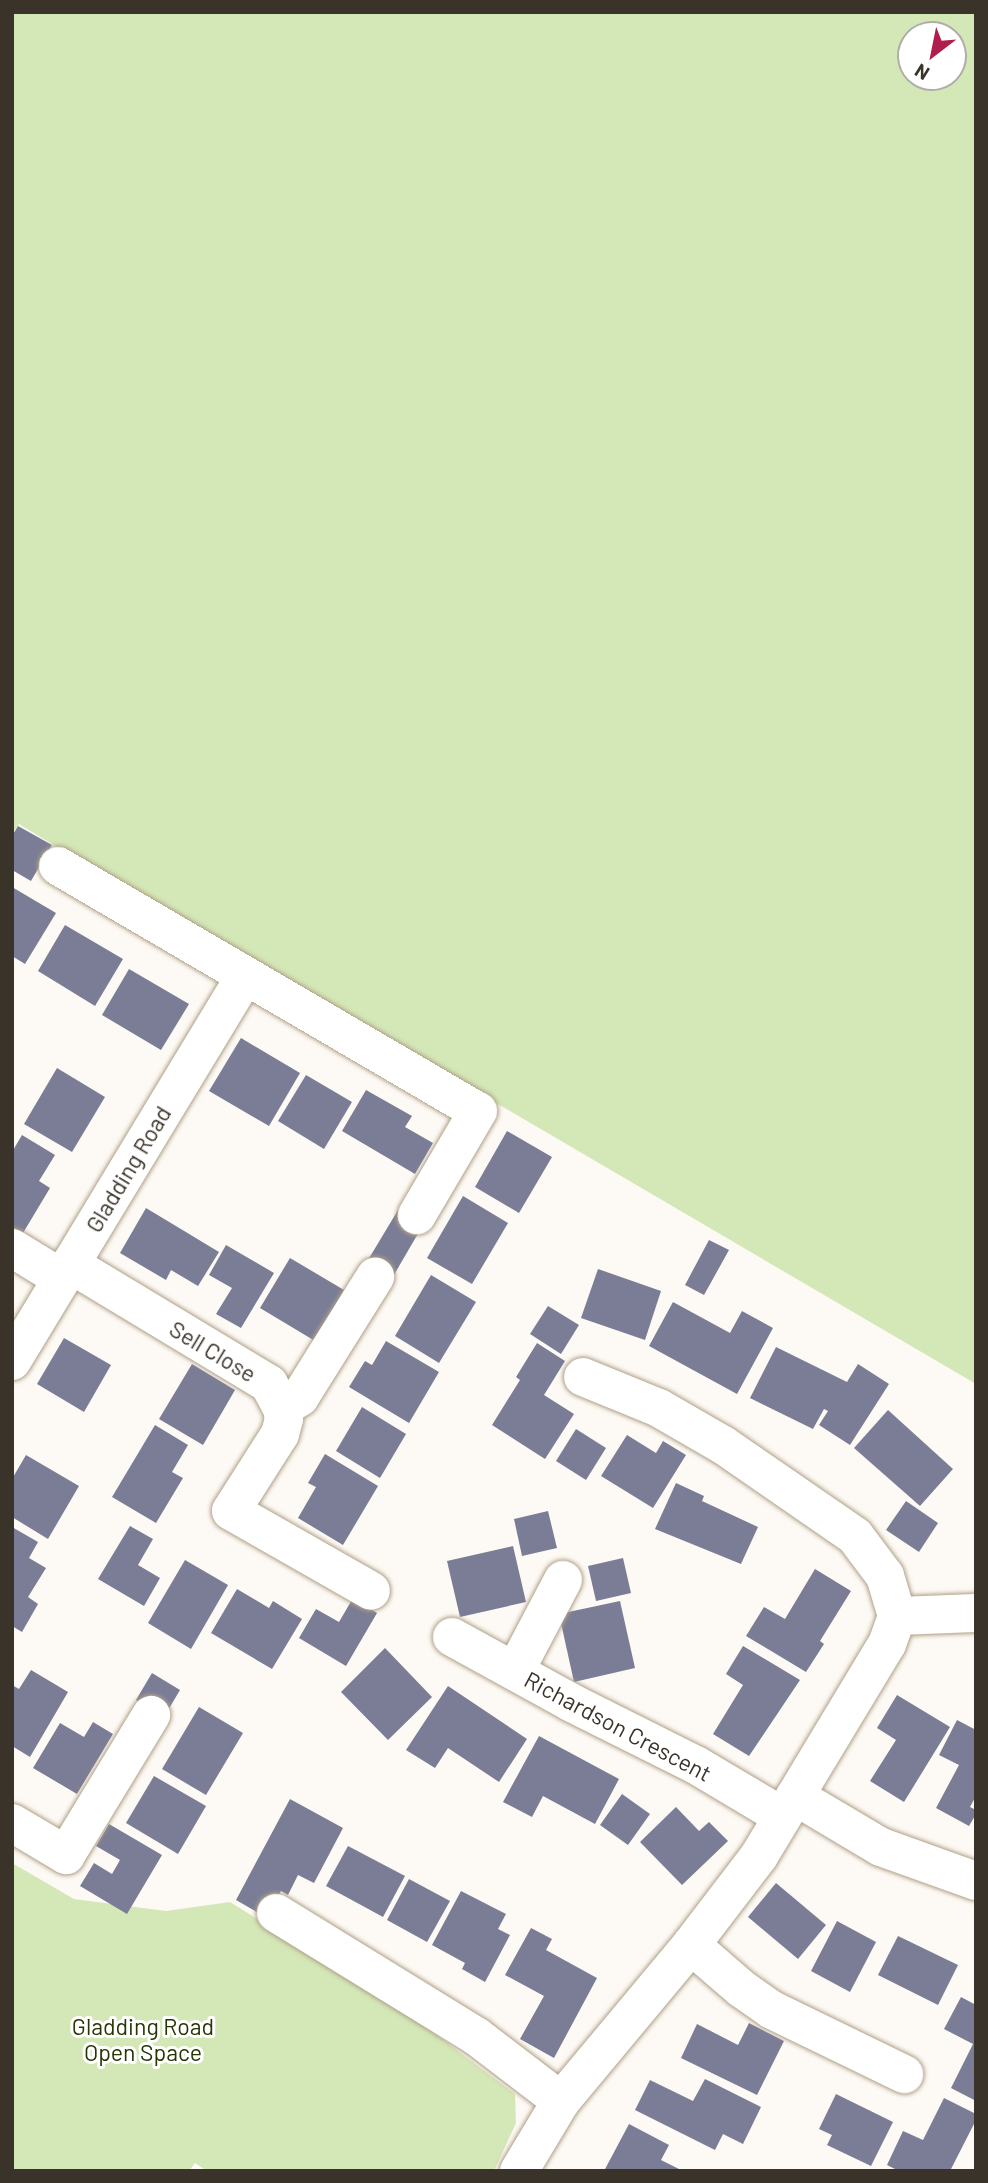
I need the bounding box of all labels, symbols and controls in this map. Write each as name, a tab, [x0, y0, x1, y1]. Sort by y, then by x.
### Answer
north arrow	[897, 21, 967, 91]
text: N	[910, 59, 933, 86]
street label: Gladding Road	[80, 1101, 176, 1237]
street label: Sell Close	[165, 1314, 261, 1388]
street label: Richardson Crescent	[520, 1665, 716, 1787]
park label: Gladding Road Open Space	[72, 2012, 214, 2066]

